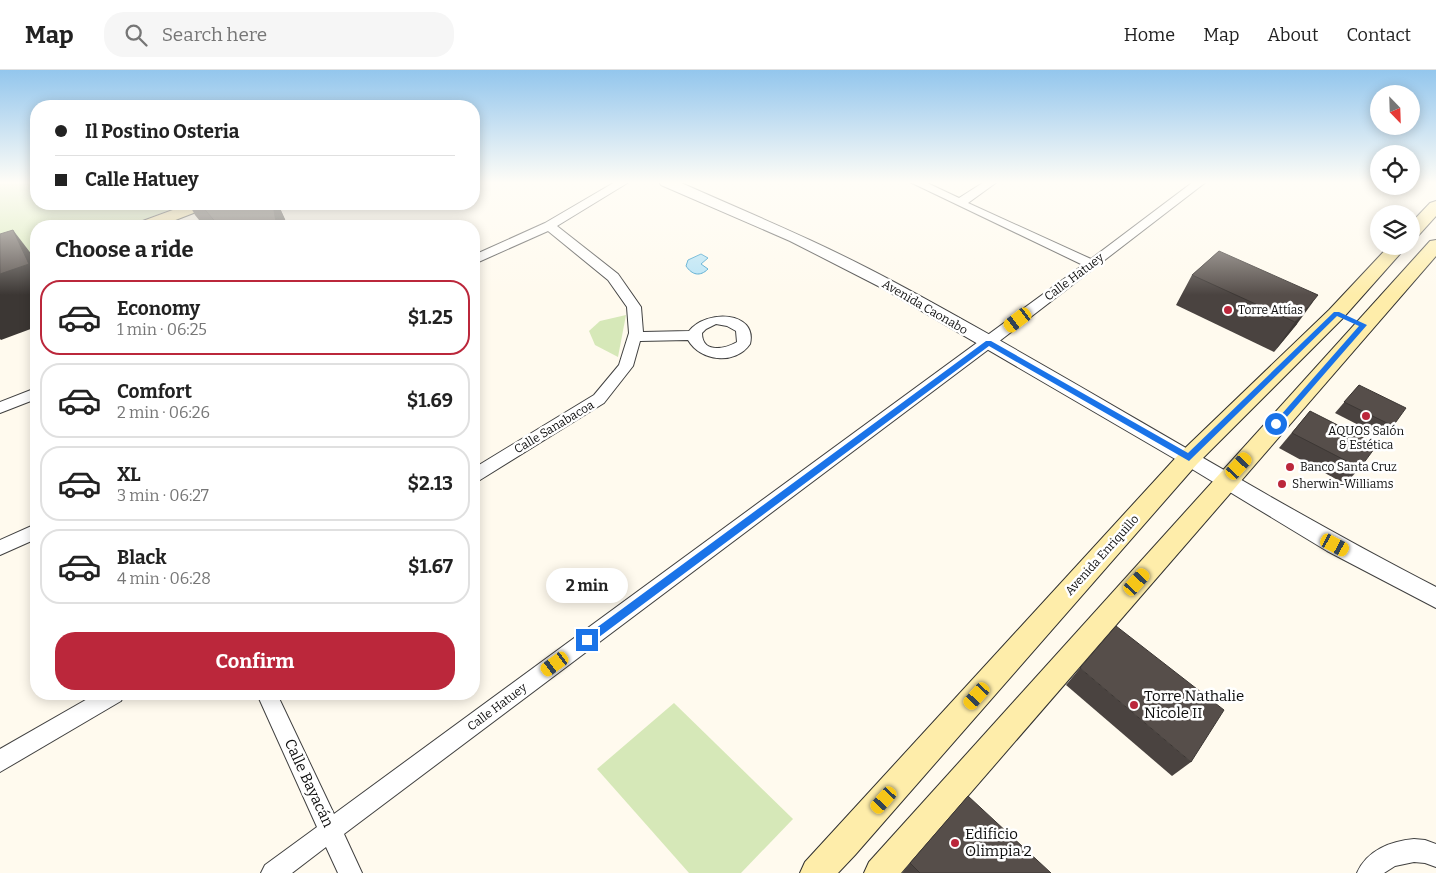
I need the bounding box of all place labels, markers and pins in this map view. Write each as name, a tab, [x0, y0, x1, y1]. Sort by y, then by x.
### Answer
place label: Torre Attías	[1238, 303, 1303, 317]
marker: Torre Attías	[1222, 304, 1234, 316]
marker: AQUOS Salón & Estética	[1360, 410, 1372, 422]
place label: AQUOS Salón & Estética	[1328, 424, 1404, 452]
place label: Banco Santa Cruz	[1300, 460, 1397, 474]
marker: Banco Santa Cruz	[1284, 461, 1296, 473]
place label: Sherwin-Williams	[1292, 477, 1394, 491]
marker: Sherwin-Williams	[1276, 478, 1288, 490]
place label: Torre Nathalie Nicole II	[1144, 687, 1244, 722]
marker: Torre Nathalie Nicole II	[1128, 699, 1140, 711]
place label: Edificio Olimpia 2	[965, 825, 1032, 860]
marker: Edificio Olimpia 2	[949, 837, 961, 849]

